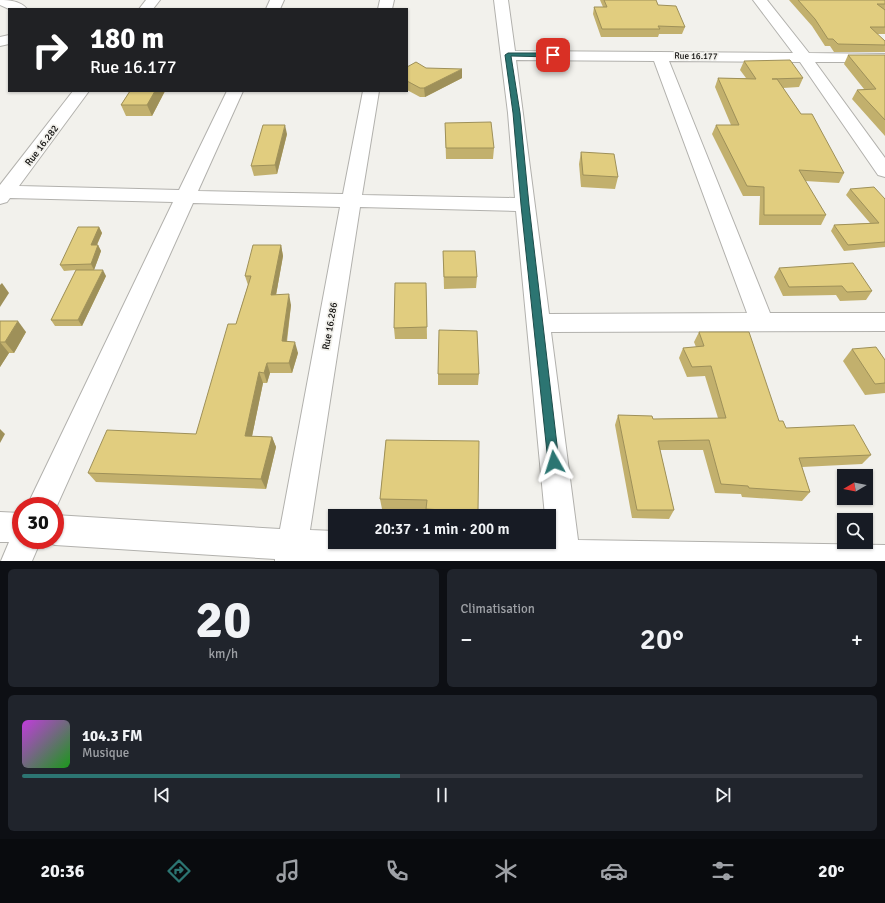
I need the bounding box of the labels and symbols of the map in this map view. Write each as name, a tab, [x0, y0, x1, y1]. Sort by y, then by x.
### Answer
pin	[536, 38, 570, 72]
street label: Rue 16.177	[674, 51, 718, 62]
street label: Rue 16.282	[23, 123, 61, 168]
street label: Rue 16.286	[320, 301, 340, 351]
position arrow	[533, 441, 575, 483]
north arrow	[837, 469, 873, 505]
speed limit sign: 30	[12, 497, 64, 549]

